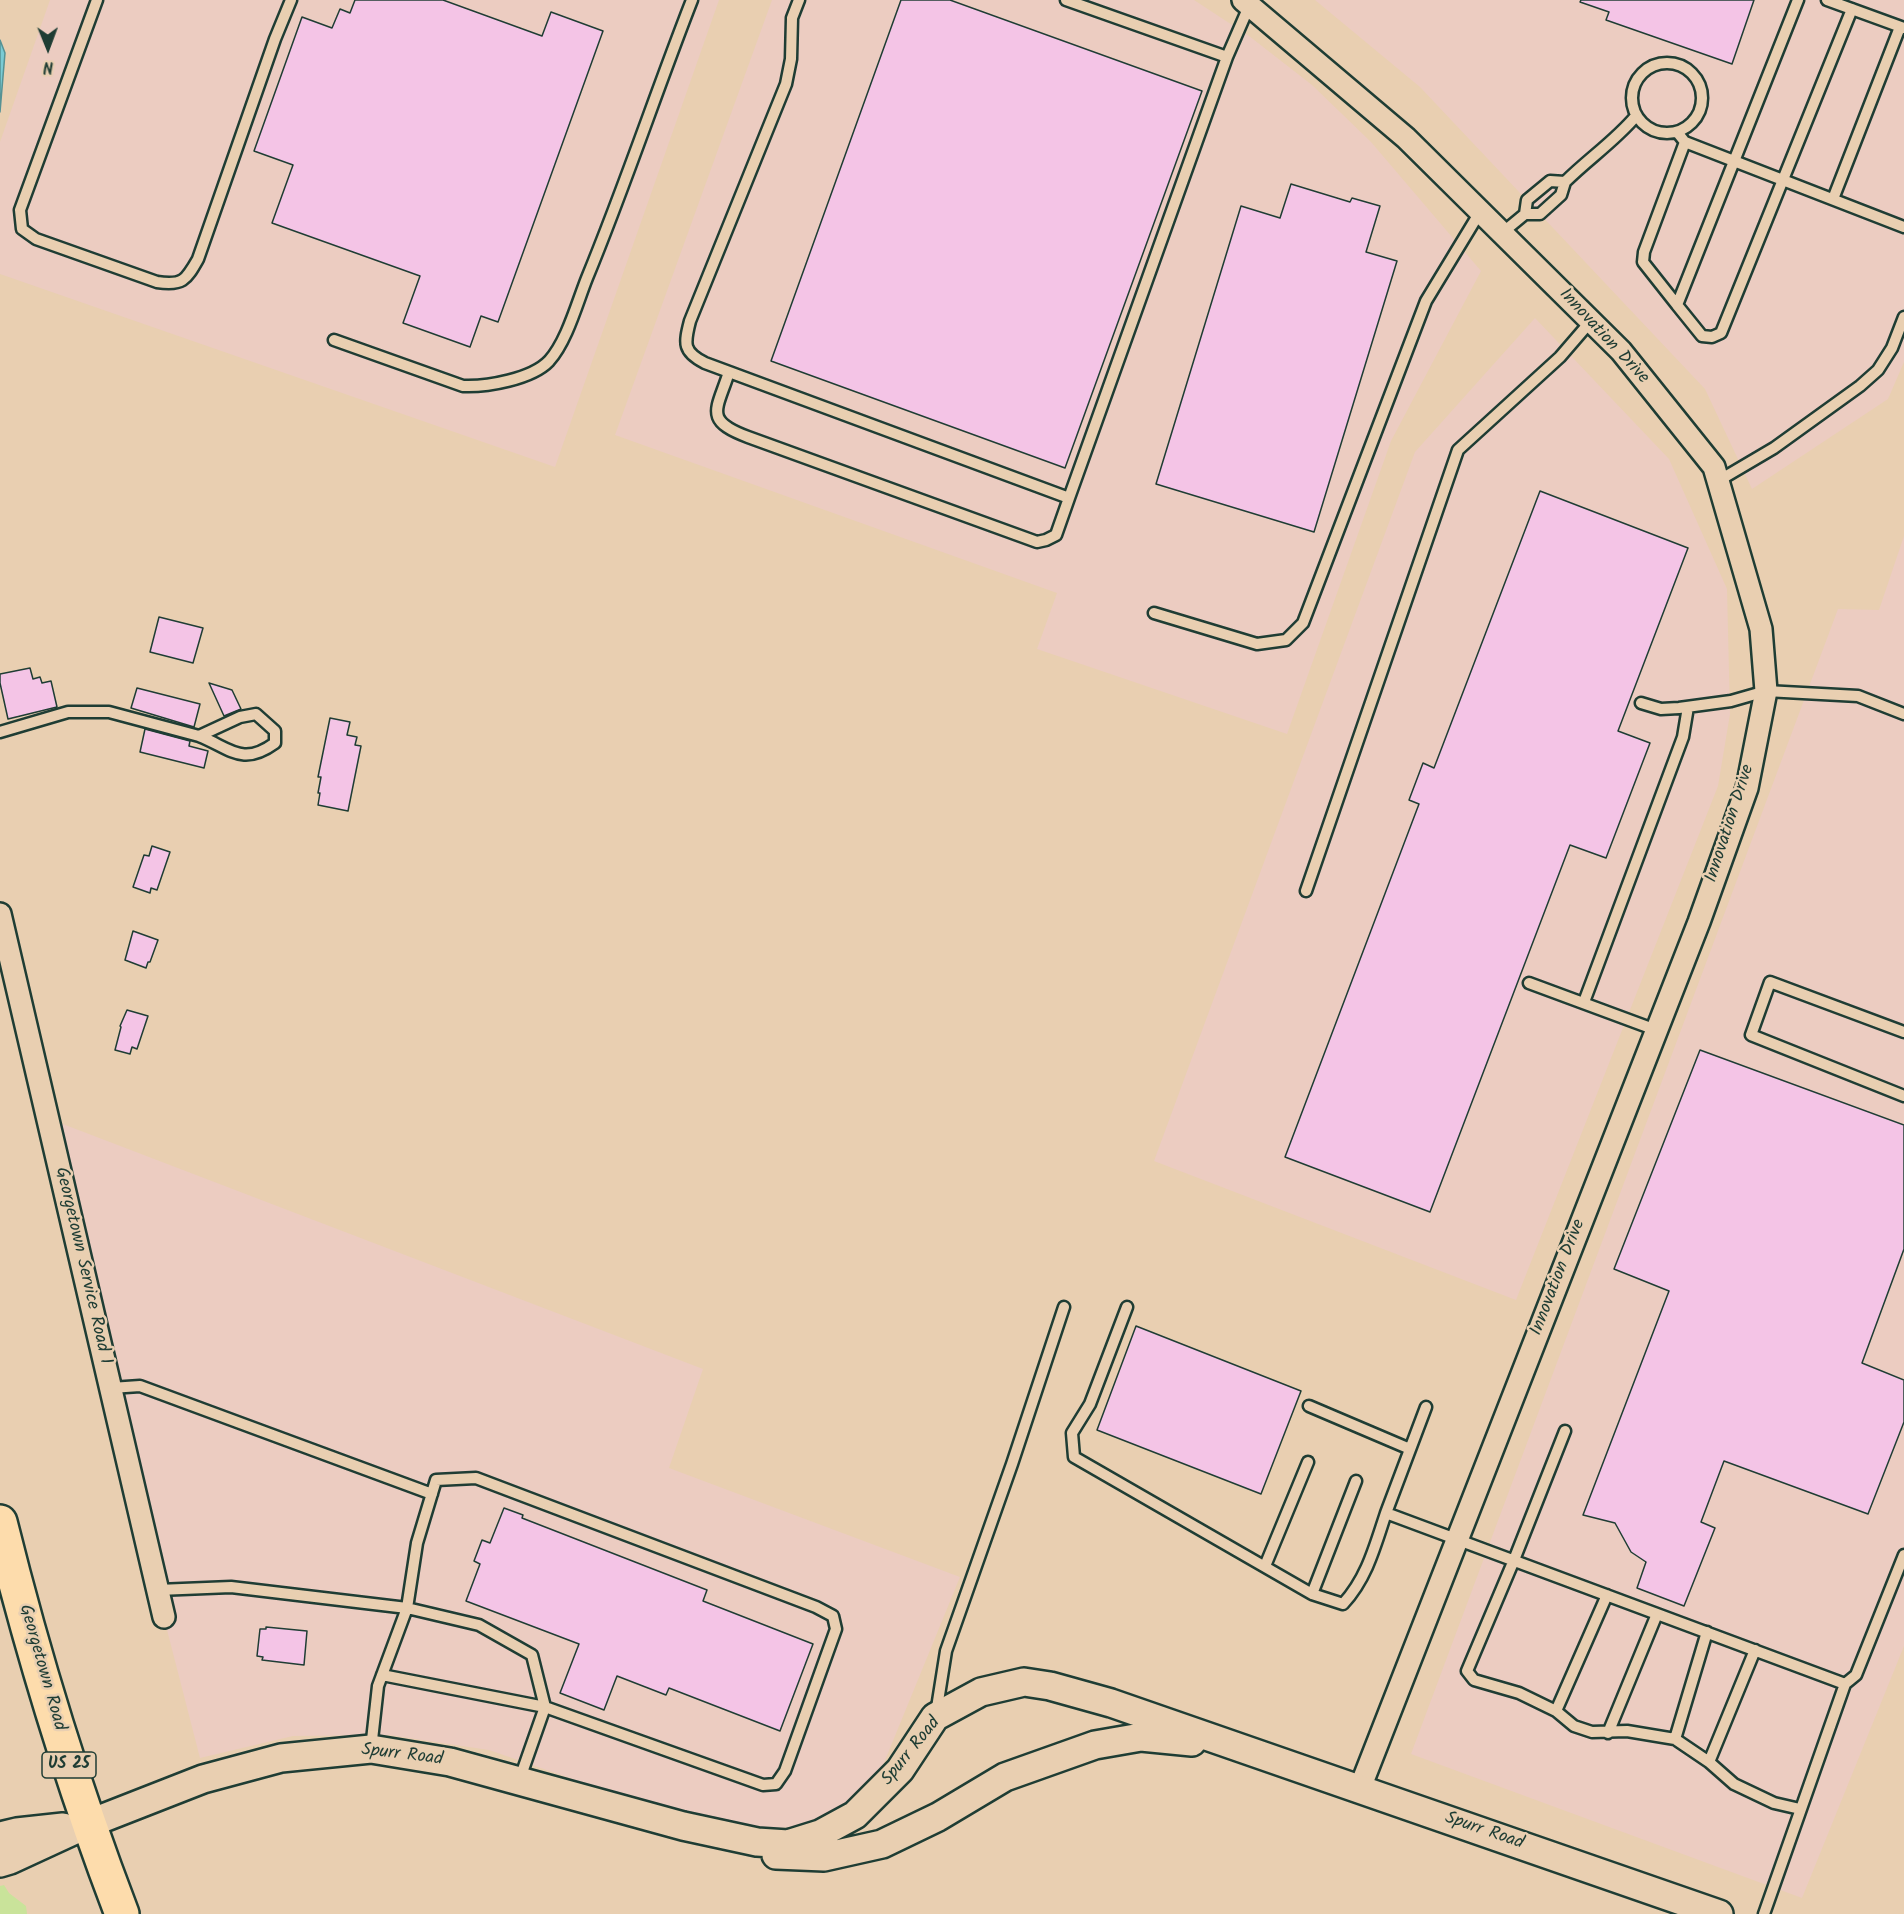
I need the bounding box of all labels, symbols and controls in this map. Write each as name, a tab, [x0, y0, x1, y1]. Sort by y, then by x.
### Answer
north arrow	[18, 18, 78, 78]
text: N	[43, 54, 54, 79]
street label: Innovation Drive	[1553, 285, 1653, 389]
street label: Innovation Drive	[1702, 762, 1760, 886]
street label: Georgetown Service Road 1	[49, 1165, 115, 1367]
street label: Innovation Drive	[1527, 1217, 1591, 1339]
street label: Georgetown Road	[13, 1603, 69, 1733]
street label: Spurr Road	[878, 1713, 946, 1791]
street label: Spurr Road	[360, 1740, 444, 1772]
road number: US 25	[42, 1752, 96, 1778]
street label: Spurr Road	[1442, 1808, 1526, 1856]

